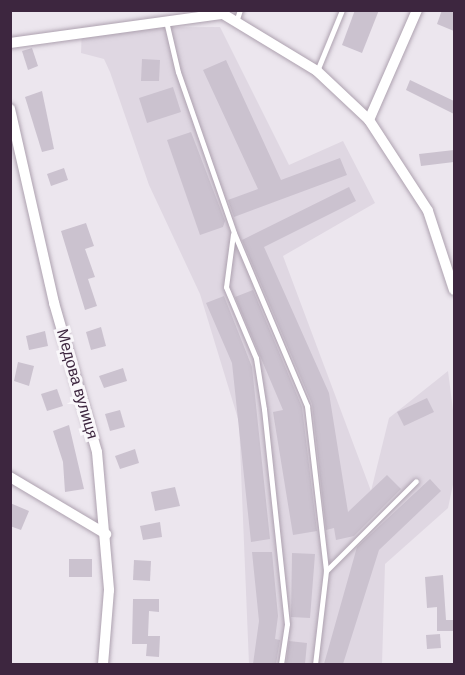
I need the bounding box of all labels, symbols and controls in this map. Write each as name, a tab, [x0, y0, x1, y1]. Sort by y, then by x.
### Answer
street label: Медова вулиця	[52, 327, 102, 441]

